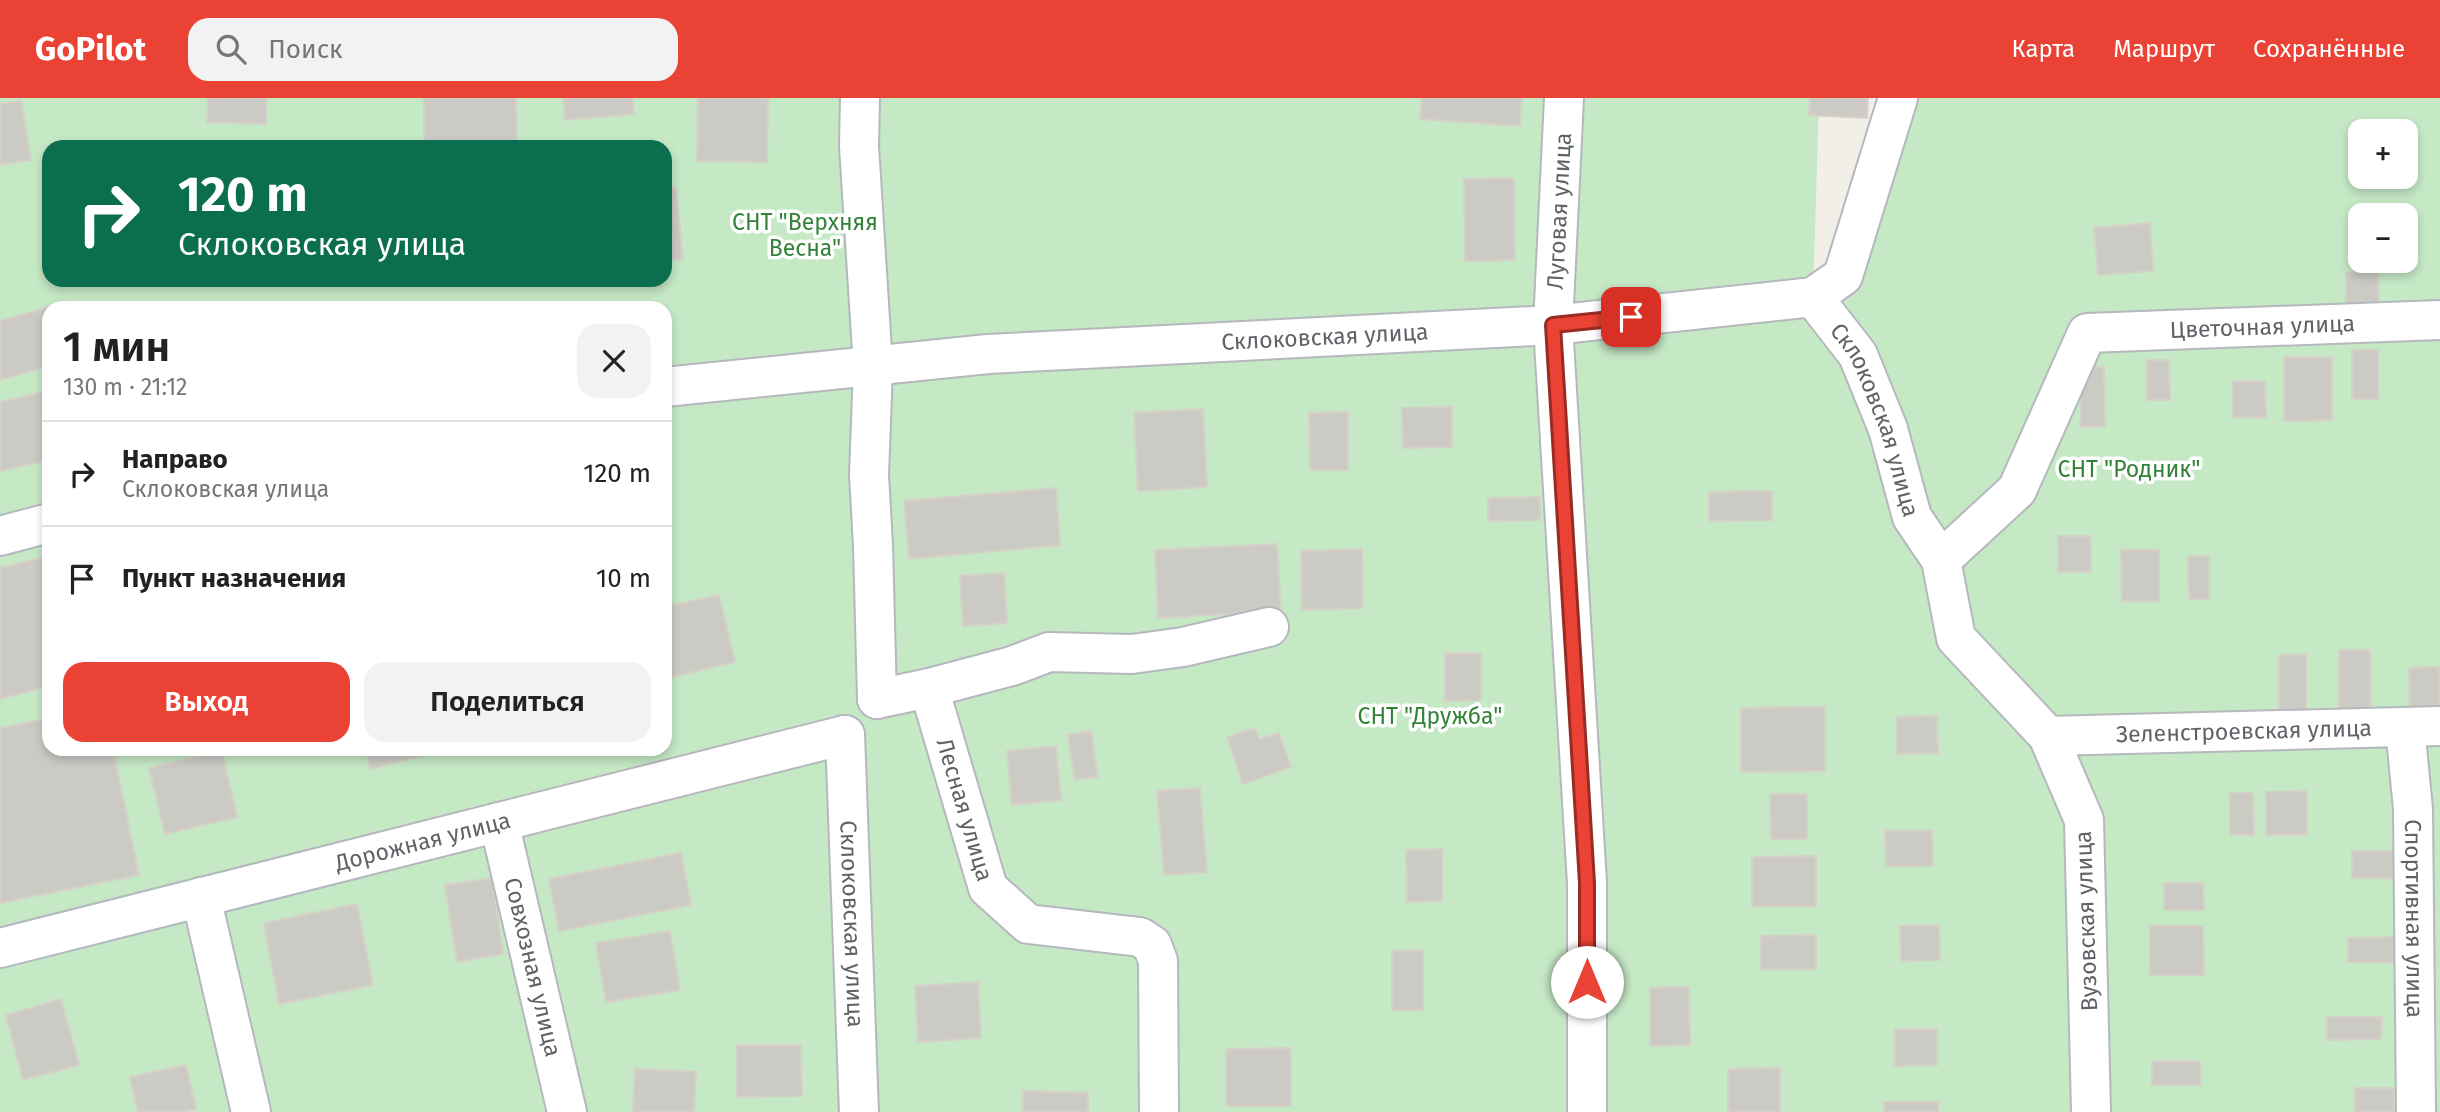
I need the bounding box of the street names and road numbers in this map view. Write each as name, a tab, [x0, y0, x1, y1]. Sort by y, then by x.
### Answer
street label: Луговая улица	[1541, 132, 1577, 290]
street label: Цветочная улица	[2169, 309, 2355, 344]
street label: Склоковская улица	[1221, 317, 1429, 356]
street label: Склоковская улица	[1824, 317, 1925, 520]
street label: Зеленстроевская улица	[2116, 714, 2372, 748]
street label: Лесная улица	[931, 735, 999, 885]
street label: Дорожная улица	[331, 806, 513, 877]
street label: Спортивная улица	[2399, 819, 2429, 1018]
street label: Склоковская улица	[834, 820, 870, 1028]
street label: Вузовская улица	[2069, 830, 2103, 1012]
street label: Совхозная улица	[499, 875, 568, 1059]

